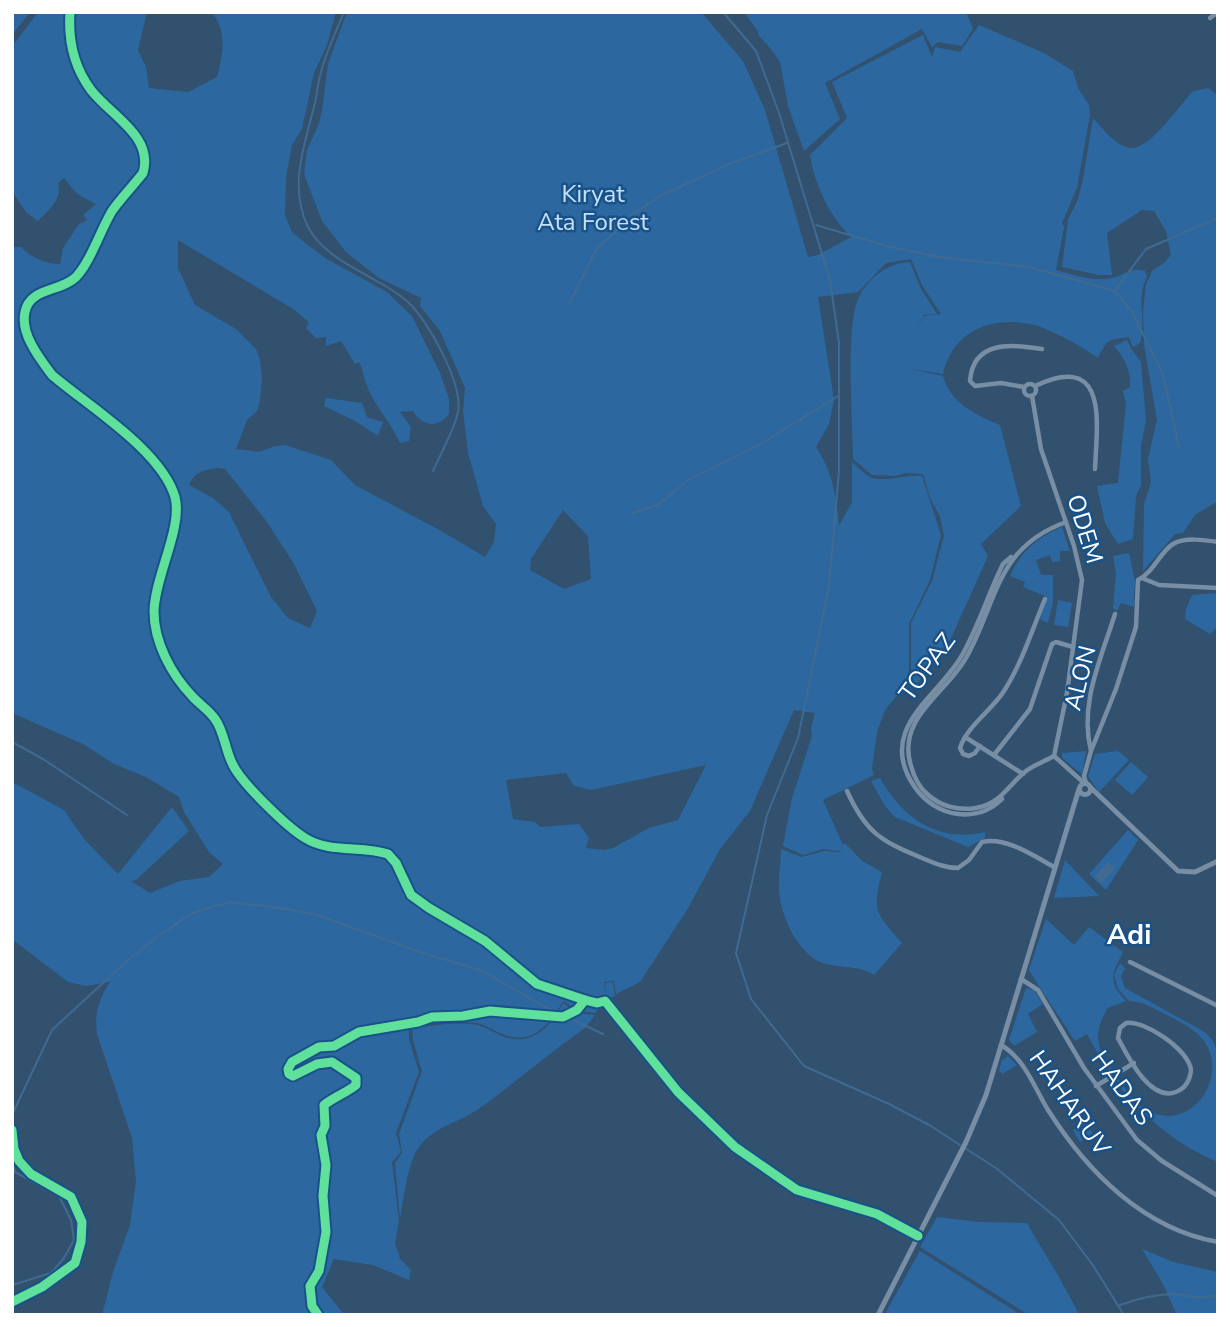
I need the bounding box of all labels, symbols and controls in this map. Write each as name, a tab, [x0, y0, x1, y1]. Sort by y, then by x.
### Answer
park label: Kiryat Ata Forest	[537, 178, 649, 238]
street label: ODEM	[1059, 491, 1111, 567]
street label: TOPAZ	[892, 627, 962, 707]
street label: ALON	[1057, 642, 1103, 714]
district label: Adi	[1107, 916, 1151, 954]
street label: HAHARUV	[1022, 1044, 1118, 1162]
street label: HADAS	[1084, 1044, 1160, 1132]

